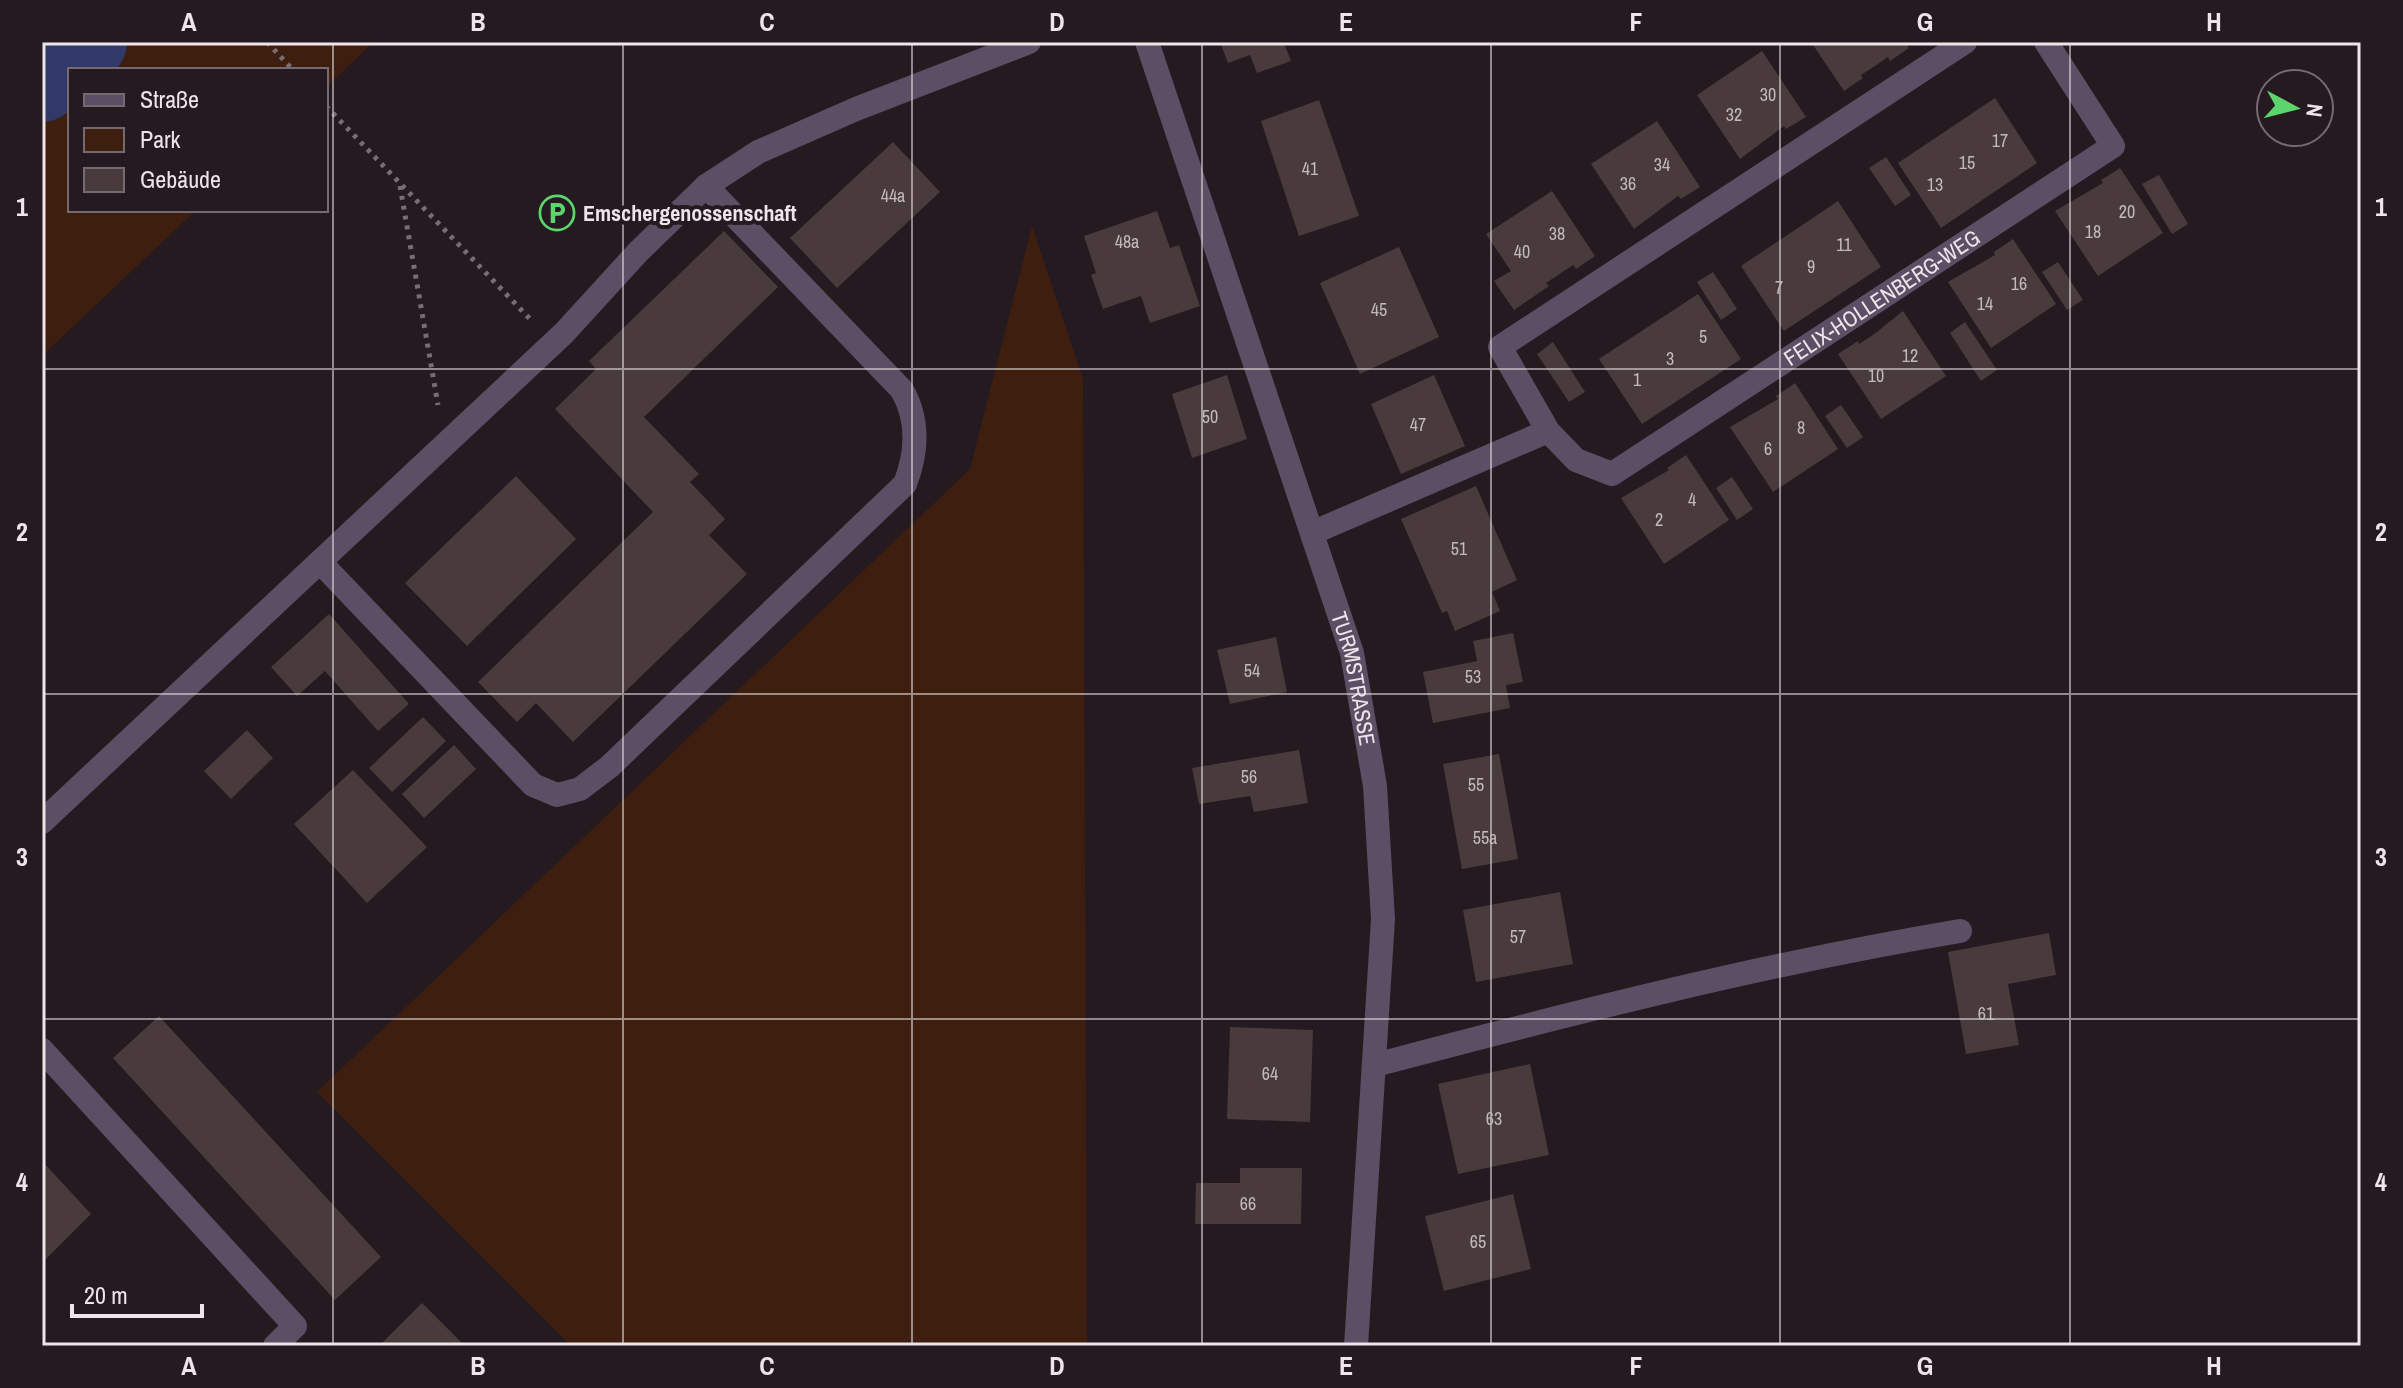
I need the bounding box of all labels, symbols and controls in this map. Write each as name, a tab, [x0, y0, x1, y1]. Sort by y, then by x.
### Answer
text: A	[181, 4, 197, 39]
text: B	[470, 4, 486, 39]
text: C	[759, 4, 775, 39]
text: D	[1049, 4, 1065, 39]
text: E	[1339, 4, 1353, 39]
text: F	[1629, 4, 1643, 39]
text: G	[1917, 4, 1933, 39]
text: H	[2206, 4, 2222, 39]
legend	[68, 68, 328, 212]
north arrow	[2255, 68, 2335, 148]
house number: 30	[1760, 82, 1776, 107]
text: Straße	[140, 83, 199, 115]
house number: 32	[1726, 102, 1742, 127]
text: N	[2299, 102, 2331, 119]
text: Park	[140, 123, 181, 155]
house number: 17	[1992, 128, 2008, 153]
house number: 15	[1959, 150, 1975, 175]
house number: 34	[1654, 152, 1670, 177]
house number: 41	[1302, 156, 1319, 181]
text: Gebäude	[140, 163, 221, 195]
house number: 36	[1620, 171, 1636, 196]
house number: 13	[1927, 172, 1943, 197]
house number: 44a	[881, 183, 905, 208]
text: 1	[16, 189, 28, 224]
text: 1	[2375, 189, 2387, 224]
parking icon: Emschergenossenschaft	[538, 194, 576, 232]
place label: Emschergenossenschaft	[583, 198, 797, 228]
house number: 20	[2119, 199, 2135, 224]
house number: 18	[2085, 219, 2101, 244]
house number: 38	[1549, 221, 1565, 246]
street label: FELIX-HOLLENBERG-WEG	[1778, 222, 1985, 373]
house number: 48a	[1115, 229, 1139, 254]
house number: 11	[1836, 232, 1852, 257]
house number: 40	[1514, 239, 1530, 264]
house number: 9	[1807, 254, 1815, 279]
house number: 16	[2011, 271, 2027, 296]
house number: 7	[1775, 275, 1783, 300]
house number: 14	[1977, 291, 1993, 316]
house number: 45	[1371, 297, 1387, 322]
house number: 5	[1699, 324, 1707, 349]
house number: 12	[1902, 343, 1918, 368]
house number: 3	[1666, 346, 1674, 371]
house number: 10	[1868, 363, 1884, 388]
house number: 1	[1633, 367, 1642, 392]
house number: 50	[1202, 404, 1218, 429]
house number: 47	[1410, 412, 1426, 437]
house number: 8	[1797, 415, 1805, 440]
house number: 6	[1764, 436, 1772, 461]
house number: 4	[1688, 487, 1696, 512]
house number: 2	[1655, 507, 1663, 532]
text: 2	[16, 514, 28, 549]
text: 2	[2375, 514, 2387, 549]
house number: 51	[1451, 536, 1468, 561]
street label: TURMSTRASSE	[1324, 608, 1383, 748]
house number: 54	[1244, 658, 1260, 683]
house number: 53	[1465, 664, 1481, 689]
house number: 56	[1241, 764, 1257, 789]
house number: 55	[1468, 772, 1484, 797]
house number: 55a	[1473, 825, 1497, 850]
text: 3	[16, 839, 28, 874]
text: 3	[2375, 839, 2387, 874]
house number: 57	[1510, 924, 1526, 949]
house number: 61	[1978, 1001, 1995, 1026]
house number: 64	[1262, 1061, 1278, 1086]
house number: 63	[1486, 1106, 1502, 1131]
text: 4	[16, 1164, 28, 1199]
text: 4	[2375, 1164, 2387, 1199]
house number: 66	[1240, 1191, 1256, 1216]
house number: 65	[1470, 1229, 1486, 1254]
scale bar	[72, 1268, 202, 1318]
text: 20 m	[84, 1279, 128, 1311]
text: A	[181, 1348, 197, 1383]
text: B	[470, 1348, 486, 1383]
text: C	[759, 1348, 775, 1383]
text: D	[1049, 1348, 1065, 1383]
text: E	[1339, 1348, 1353, 1383]
text: F	[1629, 1348, 1643, 1383]
text: G	[1917, 1348, 1933, 1383]
text: H	[2206, 1348, 2222, 1383]

